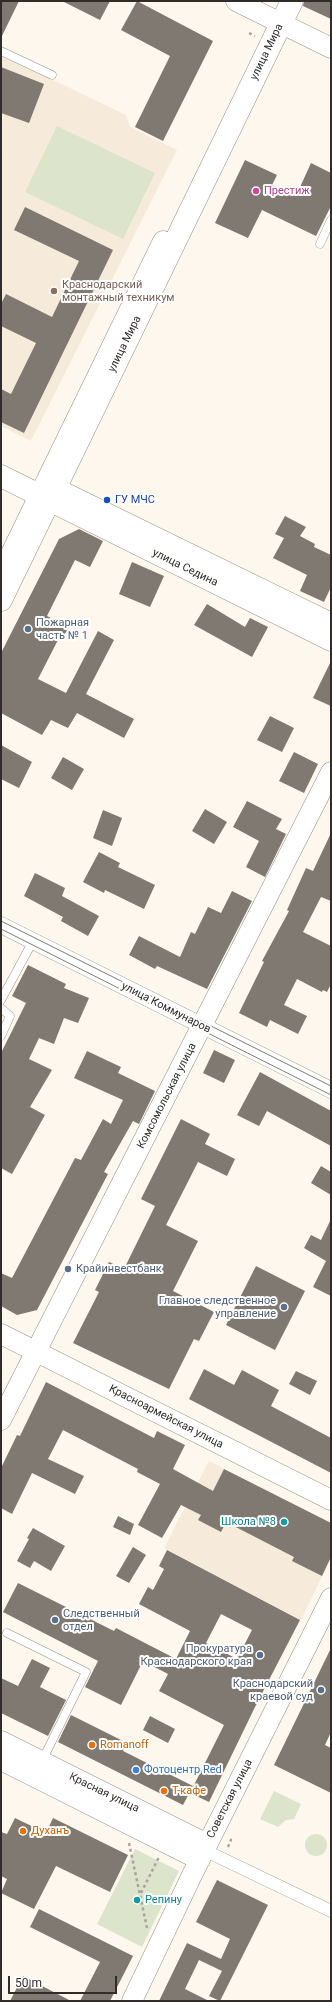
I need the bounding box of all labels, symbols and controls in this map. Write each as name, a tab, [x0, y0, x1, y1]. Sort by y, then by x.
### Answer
street label: улица Мира	[248, 22, 286, 82]
place label: Престиж	[264, 184, 310, 198]
marker: Престиж	[251, 186, 261, 196]
place label: Краснодарский монтажный техникум	[62, 278, 175, 304]
marker: Краснодарский монтажный техникум	[49, 286, 59, 296]
street label: улица Мира	[106, 314, 144, 374]
place label: ГУ МЧС	[115, 493, 155, 507]
marker: ГУ МЧС	[102, 495, 112, 505]
street label: улица Седина	[150, 546, 220, 590]
place label: Пожарная часть № 1	[36, 616, 89, 642]
marker: Пожарная часть № 1	[23, 624, 33, 634]
street label: улица Коммунаров	[119, 980, 213, 1036]
street label: Комсомольская улица	[135, 1041, 199, 1151]
place label: Крайинвестбанк	[76, 1262, 162, 1276]
marker: Крайинвестбанк	[63, 1264, 73, 1274]
place label: Главное следственное управление	[159, 1294, 276, 1320]
marker: Главное следственное управление	[279, 1302, 289, 1312]
street label: Красноармейская улица	[107, 1382, 225, 1452]
place label: Школа №8	[221, 1515, 276, 1529]
marker: Школа №8	[279, 1517, 289, 1527]
place label: Следственный отдел	[63, 1607, 140, 1633]
marker: Следственный отдел	[50, 1615, 60, 1625]
place label: Прокуратура Краснодарского края	[141, 1642, 252, 1668]
marker: Прокуратура Краснодарского края	[255, 1650, 265, 1660]
place label: Краснодарский краевой суд	[233, 1677, 313, 1703]
marker: Краснодарский краевой суд	[316, 1685, 326, 1695]
place label: Romanoff	[100, 1738, 149, 1752]
marker: Romanoff	[87, 1740, 97, 1750]
street label: Советская улица	[204, 1757, 256, 1841]
place label: Фотоцентр Red	[144, 1763, 222, 1777]
marker: Фотоцентр Red	[131, 1765, 141, 1775]
street label: Красная улица	[67, 1770, 141, 1816]
place label: Т-кафе	[172, 1784, 206, 1798]
marker: Т-кафе	[159, 1786, 169, 1796]
place label: Духанъ	[31, 1824, 69, 1838]
marker: Духанъ	[18, 1826, 28, 1836]
place label: Репину	[145, 1893, 182, 1907]
marker: Репину	[132, 1895, 142, 1905]
scale bar	[10, 1968, 119, 1994]
text: 50 m	[15, 1976, 42, 1990]

